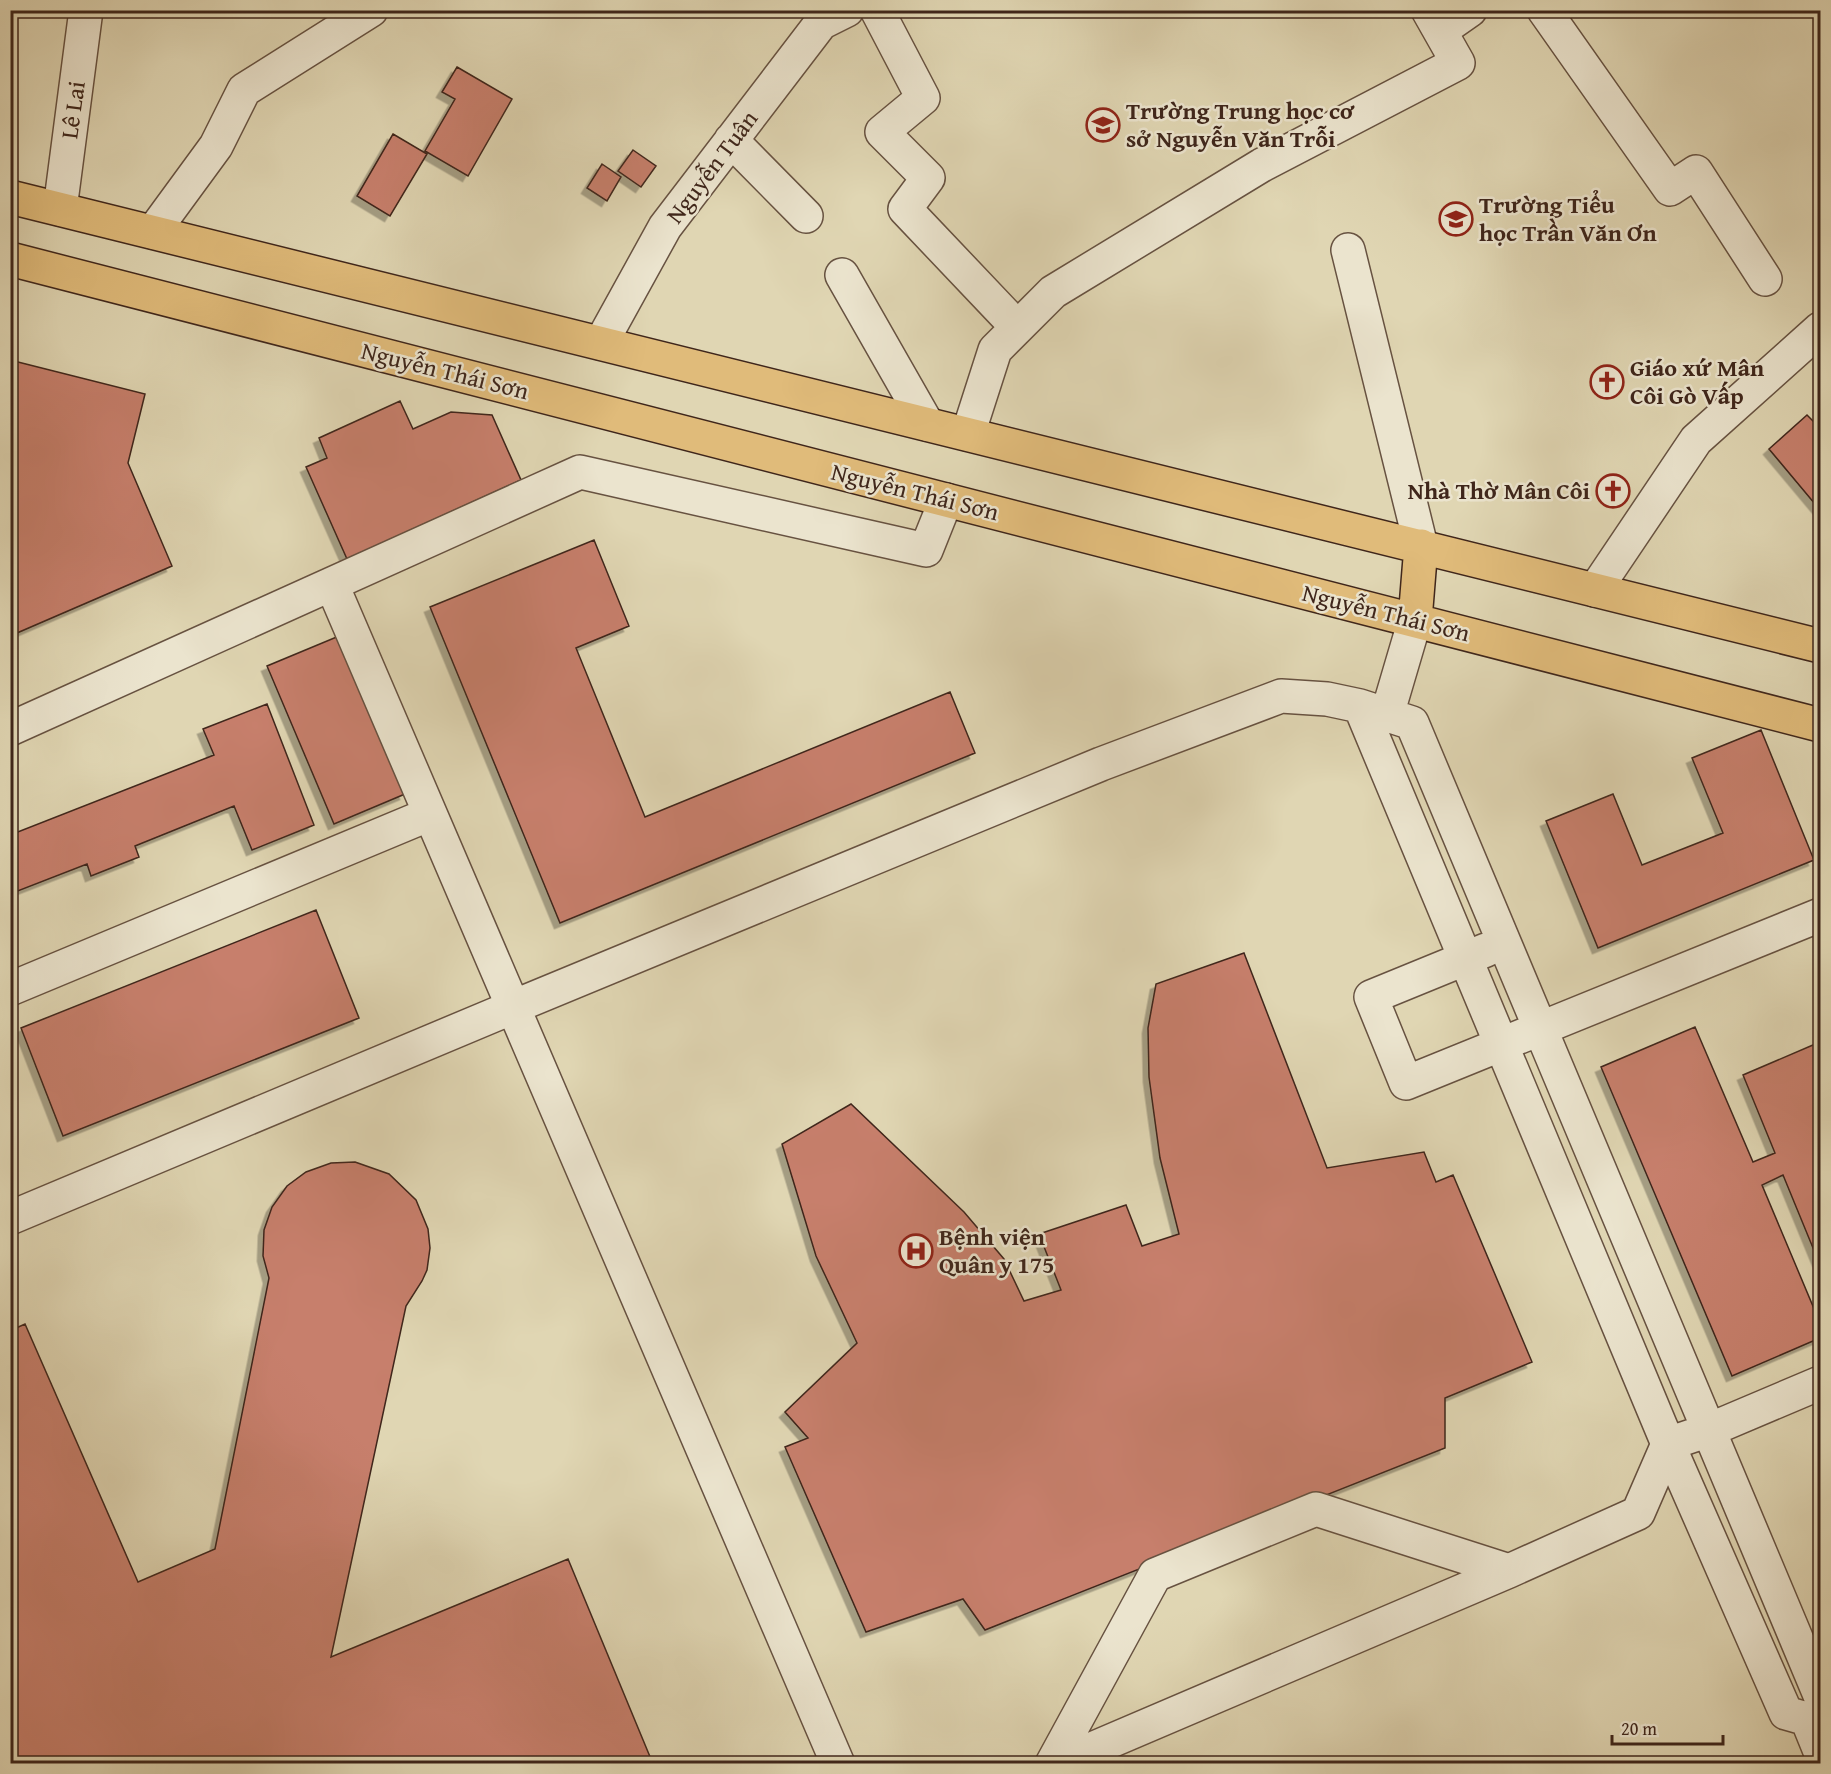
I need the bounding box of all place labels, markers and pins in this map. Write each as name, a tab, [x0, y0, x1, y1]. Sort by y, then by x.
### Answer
place label: Trường Trung học cơ sở Nguyễn Văn Trỗi	[1126, 93, 1355, 156]
school or university icon: Trường Trung học cơ sở Nguyễn Văn Trỗi	[1085, 107, 1121, 143]
place label: Trường Tiểu học Trần Văn Ơn	[1479, 187, 1657, 250]
school or university icon: Trường Tiểu học Trần Văn Ơn	[1438, 201, 1474, 237]
place label: Giáo xứ Mân Côi Gò Vấp	[1630, 350, 1764, 413]
church icon: Giáo xứ Mân Côi Gò Vấp	[1589, 364, 1625, 400]
place label: Nhà Thờ Mân Côi	[1408, 473, 1590, 508]
church icon: Nhà Thờ Mân Côi	[1595, 473, 1631, 509]
place label: Bệnh viện Quân y 175	[939, 1219, 1055, 1282]
hospital icon: Bệnh viện Quân y 175	[898, 1233, 934, 1269]

